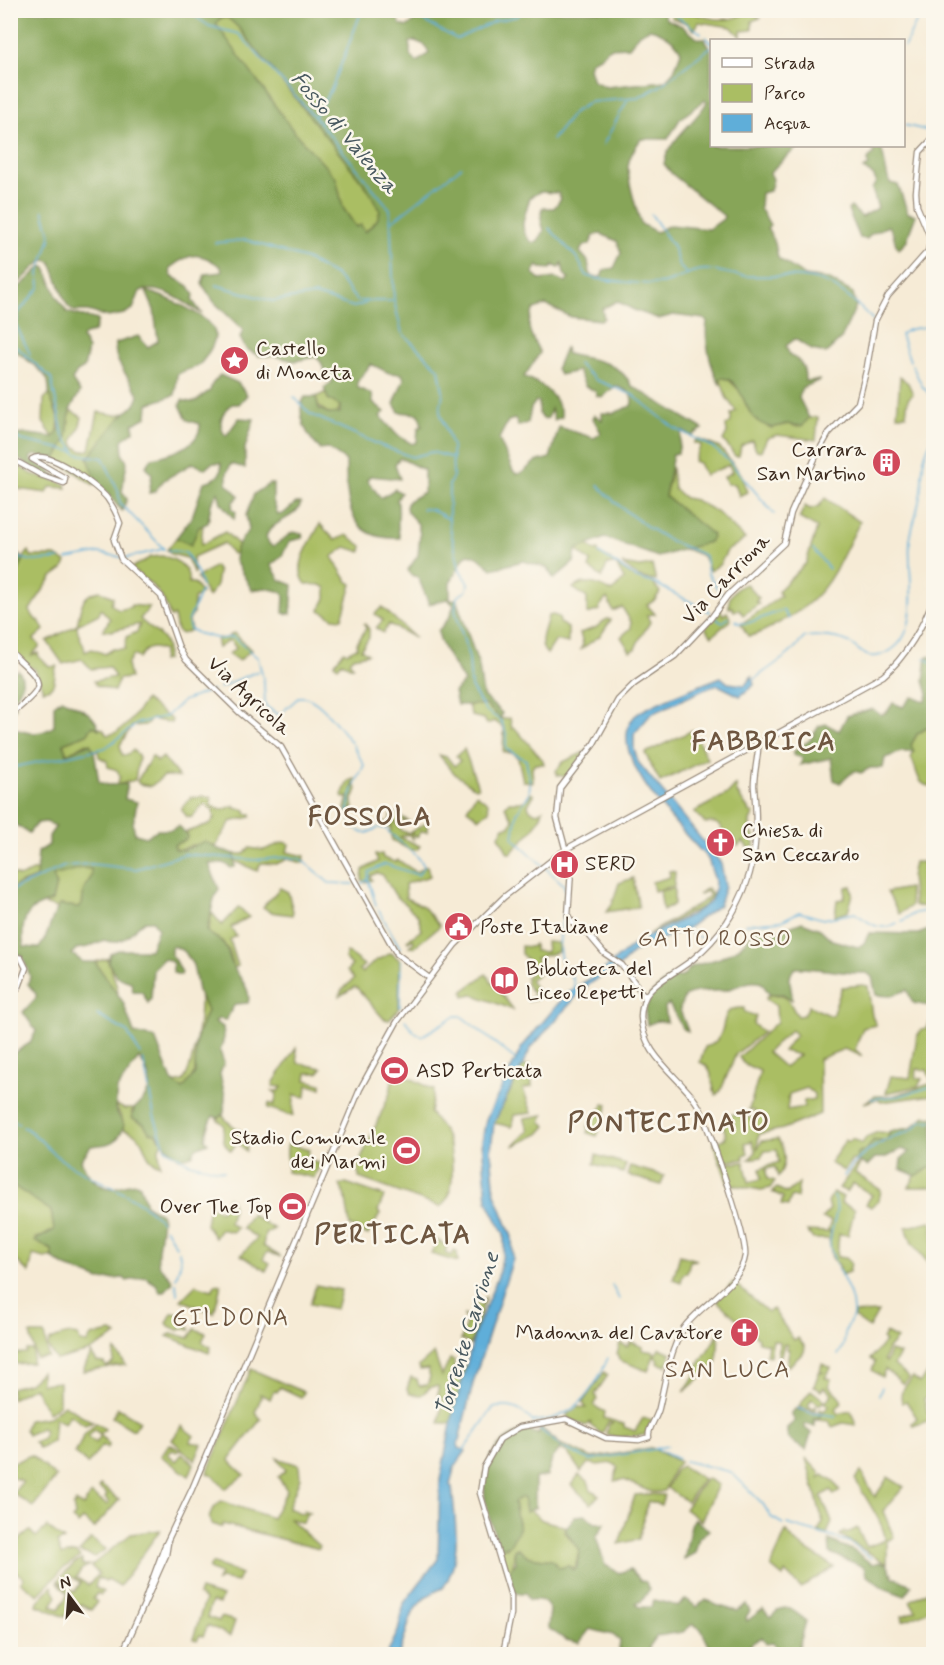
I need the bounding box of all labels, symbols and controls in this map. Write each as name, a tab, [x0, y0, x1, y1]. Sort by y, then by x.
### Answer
legend	[710, 39, 905, 147]
text: Strada	[764, 52, 815, 76]
water label: Fosso di Valenza	[284, 66, 404, 201]
text: Parco	[764, 82, 805, 106]
text: Acqua	[764, 112, 810, 136]
place label: Castello di Moneta	[256, 335, 352, 387]
place icon: Castello di Moneta	[219, 345, 251, 377]
place label: Carrara San Martino	[757, 436, 866, 488]
building icon: Carrara San Martino	[871, 446, 903, 478]
street label: Via Carriona	[675, 527, 777, 631]
street label: Via Agricola	[201, 650, 297, 742]
district label: FABBRICA	[691, 725, 837, 760]
district label: FOSSOLA	[308, 800, 432, 835]
place label: Chiesa di San Ceccardo	[742, 817, 860, 869]
church icon: Chiesa di San Ceccardo	[705, 827, 737, 859]
hospital icon: SERD	[548, 848, 580, 880]
place label: SERD	[585, 850, 636, 878]
public building icon: Poste Italiane	[443, 911, 475, 943]
place label: Poste Italiane	[480, 913, 609, 941]
district label: GATTO ROSSO	[638, 926, 792, 954]
place label: Biblioteca del Liceo Repetti	[526, 955, 652, 1007]
library icon: Biblioteca del Liceo Repetti	[489, 965, 521, 997]
sports icon: ASD Perticata	[379, 1055, 411, 1087]
place label: ASD Perticata	[416, 1057, 543, 1085]
district label: PONTECIMATO	[568, 1106, 770, 1141]
place label: Stadio Comunale dei Marmi	[231, 1124, 386, 1176]
sports icon: Stadio Comunale dei Marmi	[391, 1134, 423, 1166]
sports icon: Over The Top	[277, 1191, 309, 1223]
place label: Over The Top	[159, 1193, 272, 1221]
district label: PERTICATA	[314, 1218, 472, 1253]
water label: Torrente Carrione	[430, 1247, 507, 1419]
district label: GILDONA	[172, 1303, 290, 1334]
church icon: Madonna del Cavatore	[728, 1317, 760, 1349]
place label: Madonna del Cavatore	[515, 1319, 723, 1347]
district label: SAN LUCA	[665, 1355, 791, 1386]
north arrow	[39, 1566, 99, 1626]
text: N	[57, 1571, 73, 1595]

